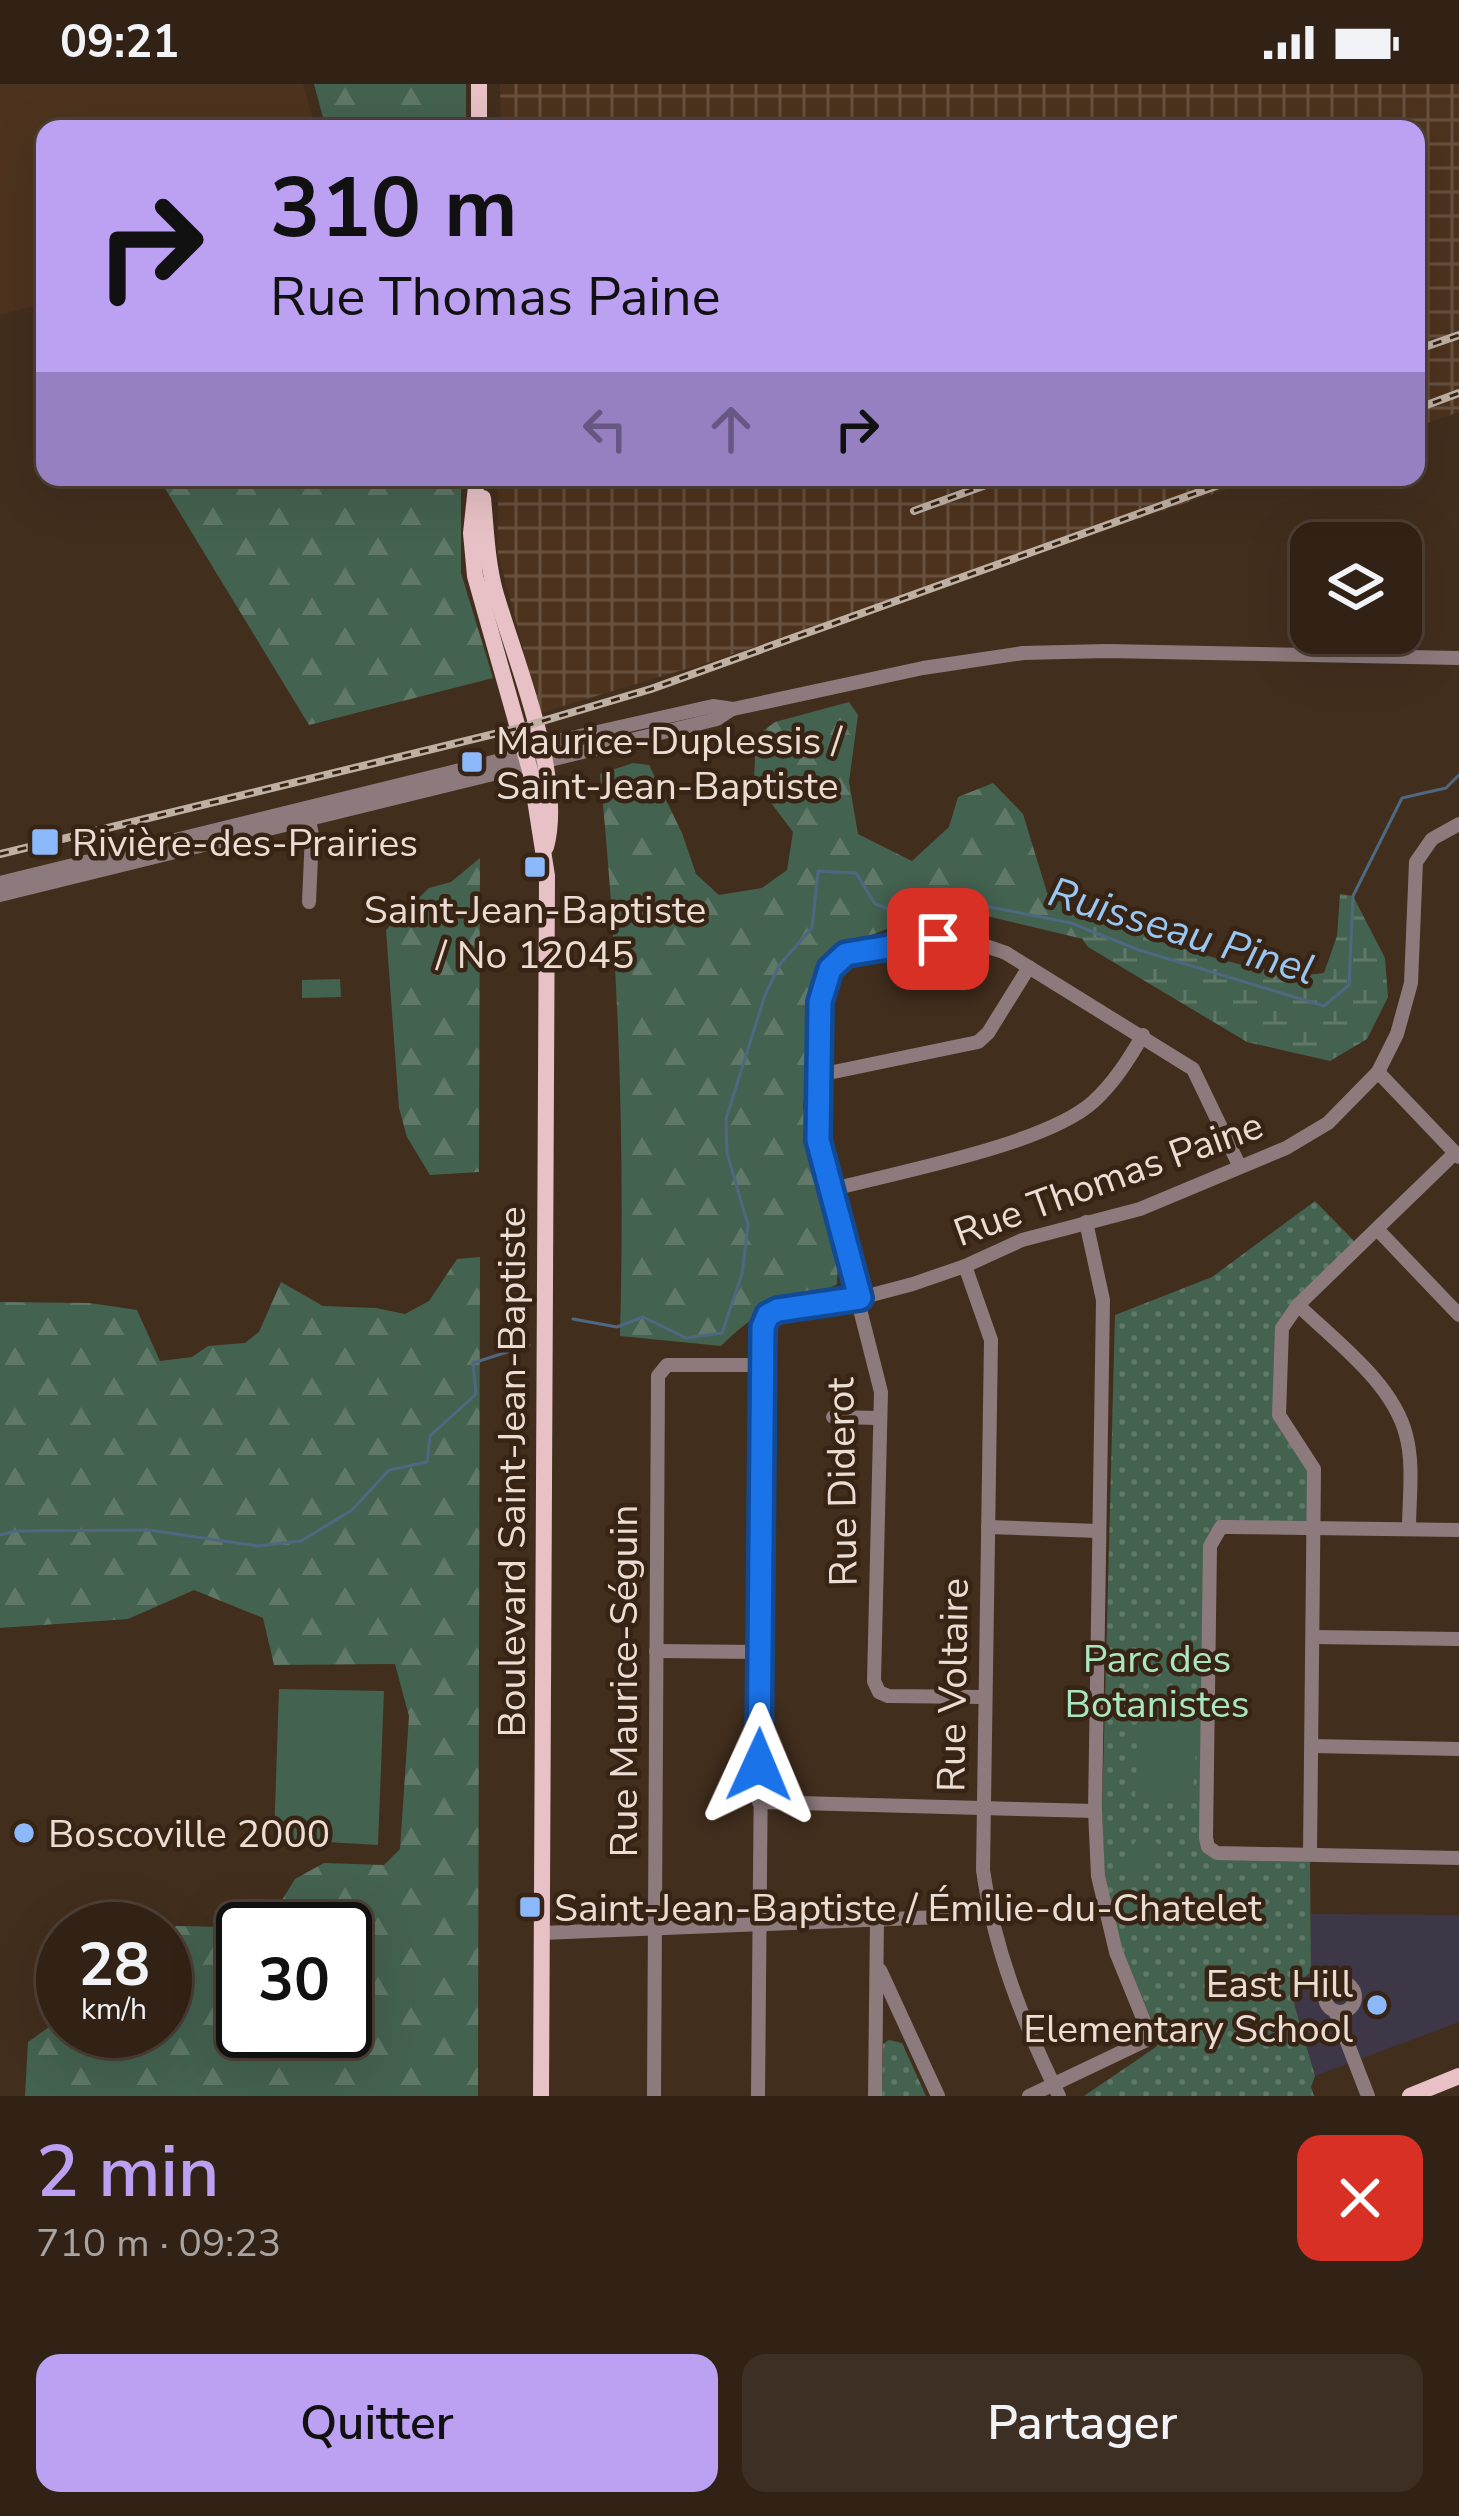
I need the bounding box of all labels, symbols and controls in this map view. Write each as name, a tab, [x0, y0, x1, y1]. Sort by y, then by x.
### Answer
text: 09:21	[60, 12, 179, 73]
text: 310 m	[270, 151, 518, 266]
icon: right	[72, 168, 228, 324]
text: Rue Thomas Paine	[270, 260, 720, 334]
icon: left	[572, 396, 638, 462]
icon: ahead	[698, 396, 764, 462]
icon: right	[824, 396, 890, 462]
map controls	[1290, 522, 1422, 654]
button: layers	[1290, 522, 1422, 654]
place label: Maurice-Duplessis / Saint-Jean-Baptiste	[496, 715, 843, 813]
marker: Maurice-Duplessis / Saint-Jean-Baptiste	[459, 749, 485, 775]
place label: Rivière-des-Prairies	[72, 817, 418, 870]
marker: Rivière-des-Prairies	[29, 826, 61, 858]
marker: Saint-Jean-Baptiste / No 12045	[522, 854, 548, 880]
water label: Ruisseau Pinel	[1041, 864, 1322, 999]
place label: Saint-Jean-Baptiste / No 12045	[364, 884, 706, 982]
pin	[887, 888, 989, 990]
icon: arrive	[905, 906, 971, 972]
street label: Rue Thomas Paine	[947, 1099, 1270, 1260]
street label: Boulevard Saint-Jean-Baptiste	[486, 1206, 539, 1738]
street label: Rue Diderot	[814, 1377, 871, 1587]
street label: Rue Maurice-Séguin	[598, 1505, 651, 1857]
street label: Rue Voltaire	[925, 1578, 982, 1792]
park label: Parc des Botanistes	[1065, 1633, 1249, 1731]
position arrow	[696, 1702, 822, 1828]
place label: Boscoville 2000	[48, 1808, 330, 1861]
marker: Boscoville 2000	[11, 1820, 37, 1846]
place label: Saint-Jean-Baptiste / Émilie-du-Chatelet	[554, 1882, 1262, 1935]
marker: Saint-Jean-Baptiste / Émilie-du-Chatelet	[517, 1894, 543, 1920]
speed limit sign: 30	[216, 1902, 372, 2058]
text: 28	[78, 1924, 150, 2006]
place label: East Hill Elementary School	[1023, 1958, 1353, 2056]
text: km/h	[81, 1989, 147, 2030]
marker: East Hill Elementary School	[1364, 1992, 1390, 2018]
text: 2 min	[36, 2123, 219, 2221]
button: close	[1297, 2135, 1423, 2261]
text: 710 m · 09:23	[36, 2217, 281, 2270]
button: Quitter	[36, 2354, 718, 2492]
button: Partager	[742, 2354, 1423, 2492]

